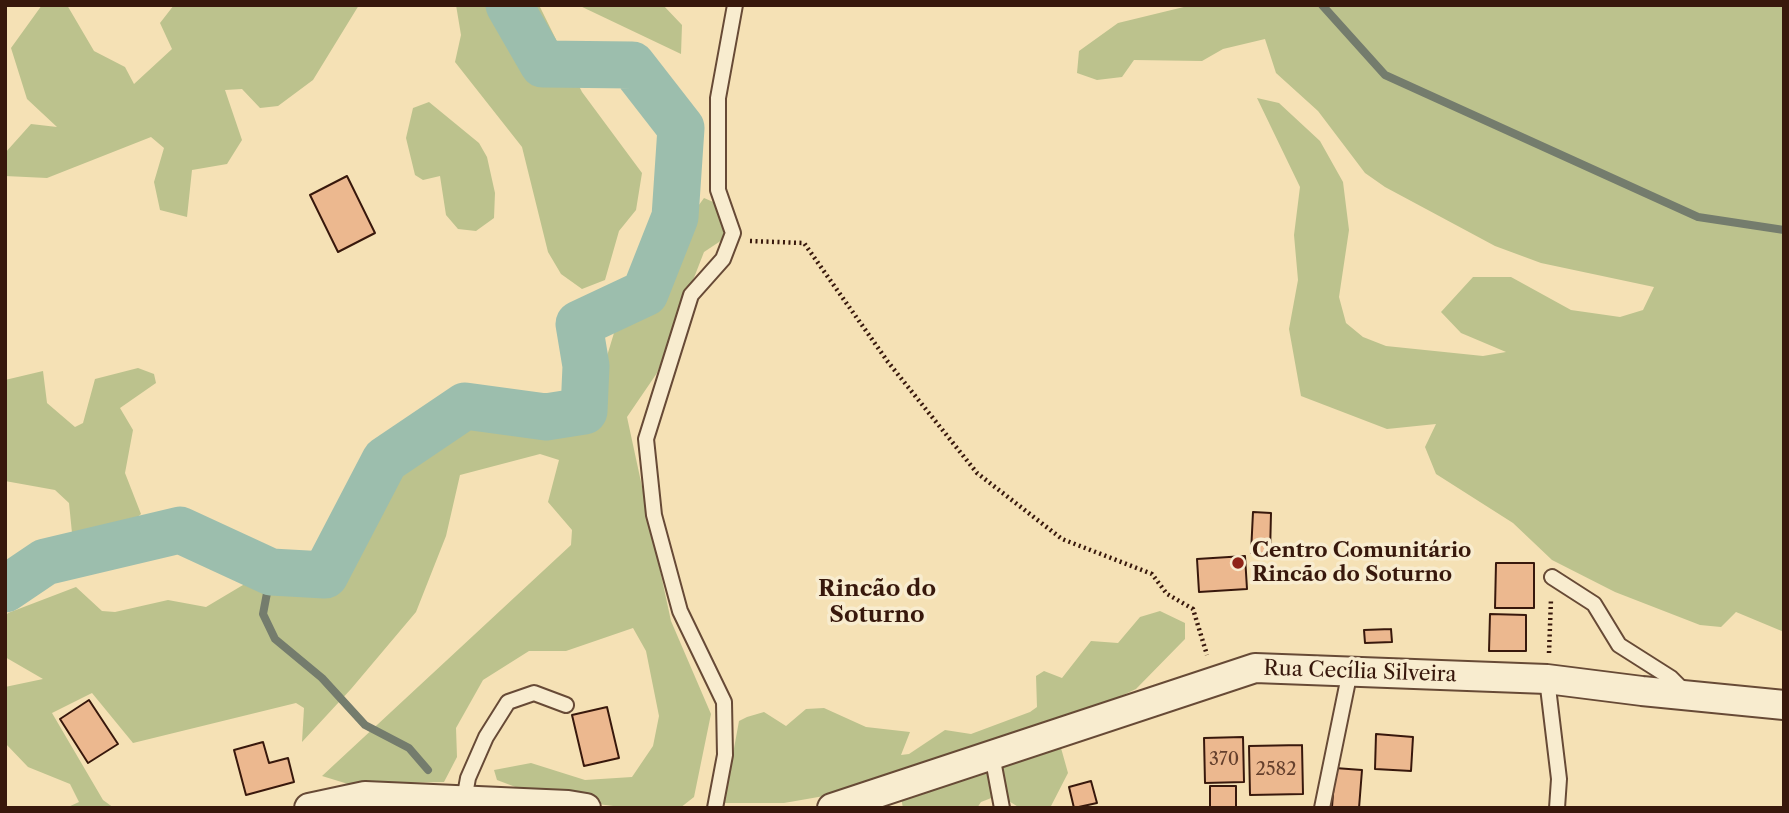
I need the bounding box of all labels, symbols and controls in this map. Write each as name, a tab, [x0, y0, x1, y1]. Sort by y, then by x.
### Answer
place label: Centro Comunitário Rincão do Soturno	[1252, 538, 1471, 588]
marker: Centro Comunitário Rincão do Soturno	[1230, 555, 1246, 571]
district label: Rincão do Soturno	[818, 575, 936, 629]
street label: Rua Cecília Silveira	[1263, 656, 1457, 688]
house number: 370	[1209, 749, 1239, 771]
house number: 2582	[1255, 759, 1297, 781]

